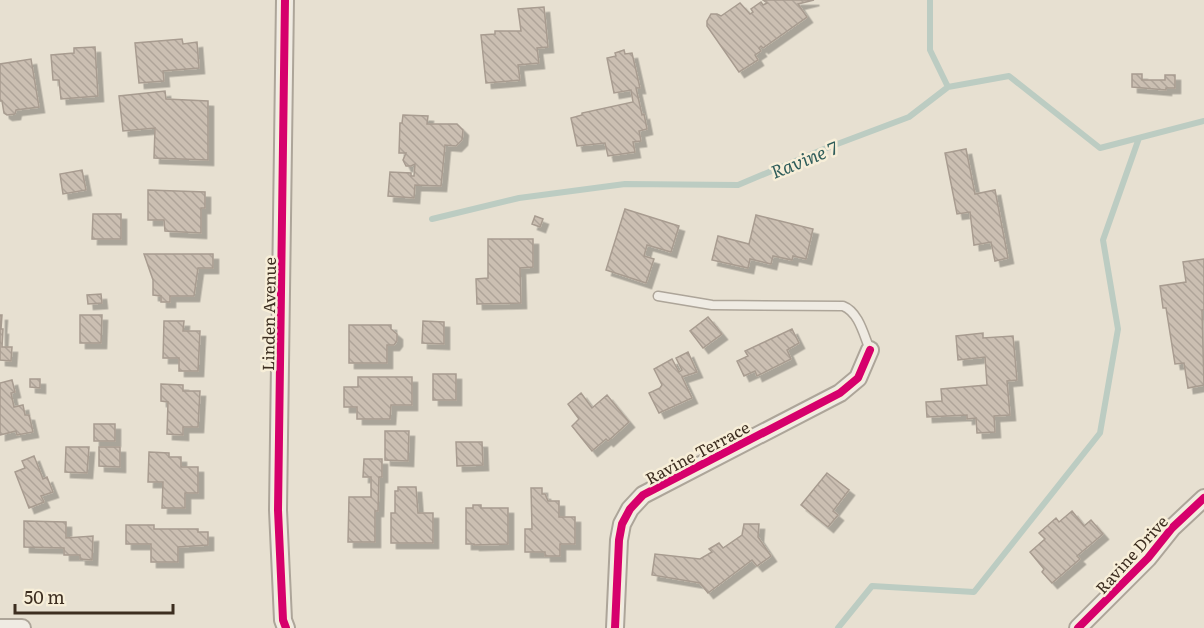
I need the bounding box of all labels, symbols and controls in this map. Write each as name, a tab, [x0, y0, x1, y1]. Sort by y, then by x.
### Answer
water label: Ravine 7	[766, 133, 842, 185]
street label: Linden Avenue	[255, 257, 281, 371]
street label: Ravine Terrace	[641, 414, 753, 490]
street label: Ravine Drive	[1089, 509, 1173, 599]
scale bar	[15, 577, 172, 615]
text: 50 m	[24, 583, 65, 610]

